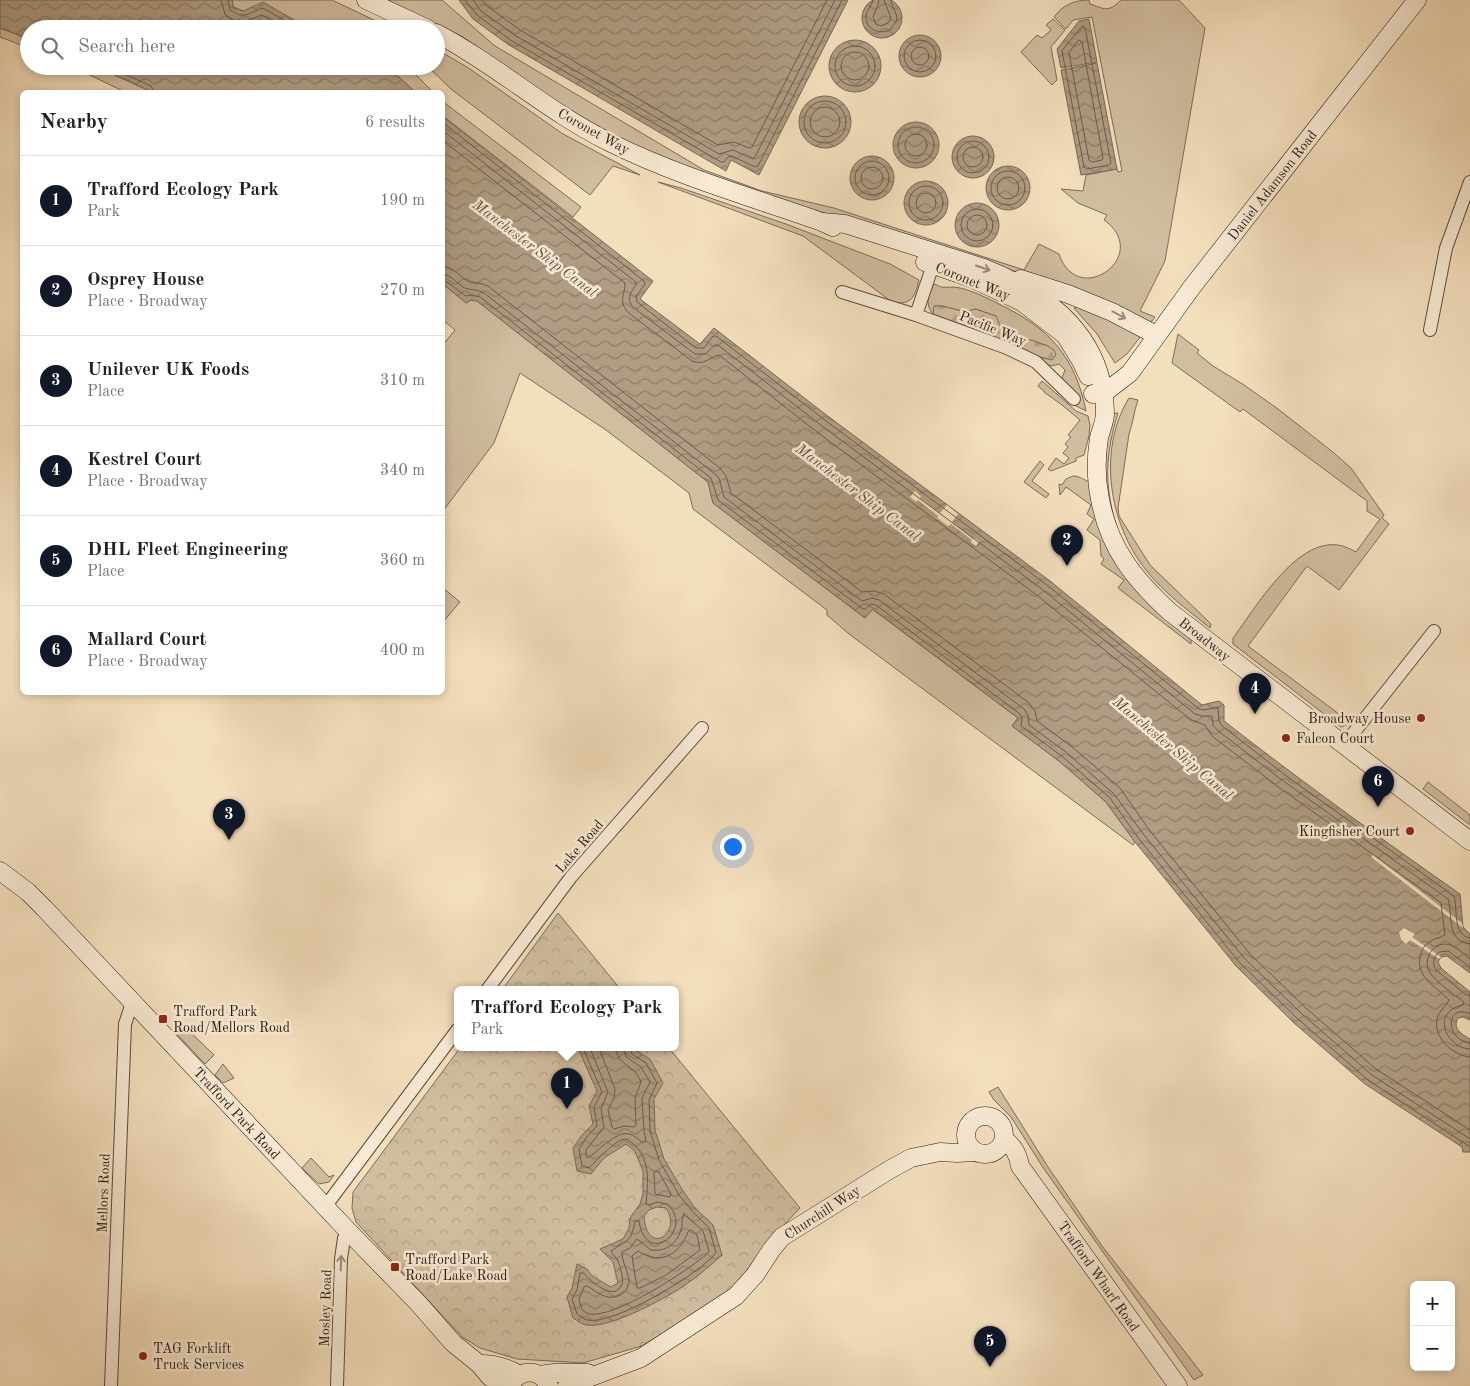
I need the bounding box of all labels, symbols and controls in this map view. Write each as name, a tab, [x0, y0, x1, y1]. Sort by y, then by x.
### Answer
search box	[20, 20, 445, 75]
icon: search	[38, 34, 66, 62]
text: Search here	[78, 38, 175, 57]
street label: Coronet Way	[555, 106, 632, 158]
text: Nearby	[40, 112, 108, 133]
text: 6 results	[365, 115, 425, 131]
street label: Daniel Adamson Road	[1226, 128, 1320, 243]
text: Trafford Ecology Park	[87, 181, 279, 200]
text: 1	[51, 193, 61, 209]
text: 190 m	[380, 193, 425, 209]
water label: Manchester Ship Canal	[468, 197, 600, 301]
text: Park	[87, 204, 120, 220]
street label: Coronet Way	[933, 260, 1013, 304]
one-way arrow	[975, 264, 990, 273]
text: Osprey House	[87, 271, 204, 290]
text: 2	[51, 283, 61, 299]
text: 270 m	[380, 283, 425, 299]
text: Place · Broadway	[87, 294, 208, 310]
street label: Pacific Way	[957, 309, 1029, 349]
one-way arrow	[1111, 311, 1126, 321]
text: Unilever UK Foods	[87, 361, 249, 380]
text: 3	[51, 373, 61, 389]
text: 310 m	[380, 373, 425, 389]
text: Place	[87, 384, 124, 400]
water label: Manchester Ship Canal	[791, 441, 923, 545]
text: Kestrel Court	[87, 451, 202, 470]
text: 4	[51, 463, 61, 479]
text: 340 m	[380, 463, 425, 479]
text: Place · Broadway	[87, 474, 208, 490]
pin: 2	[1051, 525, 1083, 566]
text: DHL Fleet Engineering	[87, 541, 288, 560]
text: 5	[51, 553, 61, 569]
text: 360 m	[380, 553, 425, 569]
text: Place	[87, 564, 124, 580]
street label: Broadway	[1176, 615, 1233, 664]
text: Mallard Court	[87, 631, 206, 650]
text: 6	[51, 643, 61, 659]
text: 400 m	[380, 643, 425, 659]
text: Place · Broadway	[87, 654, 208, 670]
pin: 4	[1239, 673, 1271, 714]
water label: Manchester Ship Canal	[1108, 694, 1235, 804]
place label: Broadway House	[1308, 712, 1411, 726]
marker: Broadway House	[1415, 712, 1427, 724]
marker: Falcon Court	[1280, 732, 1292, 744]
place label: Falcon Court	[1296, 732, 1374, 746]
pin: 6	[1362, 766, 1394, 807]
pin: 3	[213, 799, 245, 840]
street label: Lake Road	[553, 817, 606, 876]
place label: Kingfisher Court	[1299, 825, 1400, 839]
marker: Kingfisher Court	[1404, 825, 1416, 837]
your location	[720, 834, 746, 860]
popup	[454, 986, 679, 1051]
text: Trafford Ecology Park	[470, 999, 663, 1018]
place label: Trafford Park Road/Mellors Road	[173, 1005, 290, 1035]
marker: Trafford Park Road/Mellors Road	[157, 1013, 169, 1025]
text: Park	[470, 1022, 503, 1038]
street label: Trafford Park Road	[190, 1065, 282, 1162]
pin: 1	[551, 1068, 583, 1109]
street label: Mellors Road	[96, 1153, 112, 1233]
street label: Churchill Way	[782, 1183, 863, 1242]
street label: Trafford Wharf Road	[1055, 1219, 1141, 1334]
place label: Trafford Park Road/Lake Road	[405, 1253, 508, 1283]
one-way arrow	[336, 1256, 346, 1272]
marker: Trafford Park Road/Lake Road	[389, 1261, 401, 1273]
street label: Mosley Road	[318, 1269, 334, 1347]
map controls	[1410, 1281, 1455, 1371]
button: +	[1410, 1281, 1455, 1326]
pin: 5	[974, 1326, 1006, 1367]
button: −	[1410, 1326, 1455, 1371]
place label: TAG Forklift Truck Services	[153, 1342, 244, 1372]
marker: TAG Forklift Truck Services	[137, 1350, 149, 1362]

